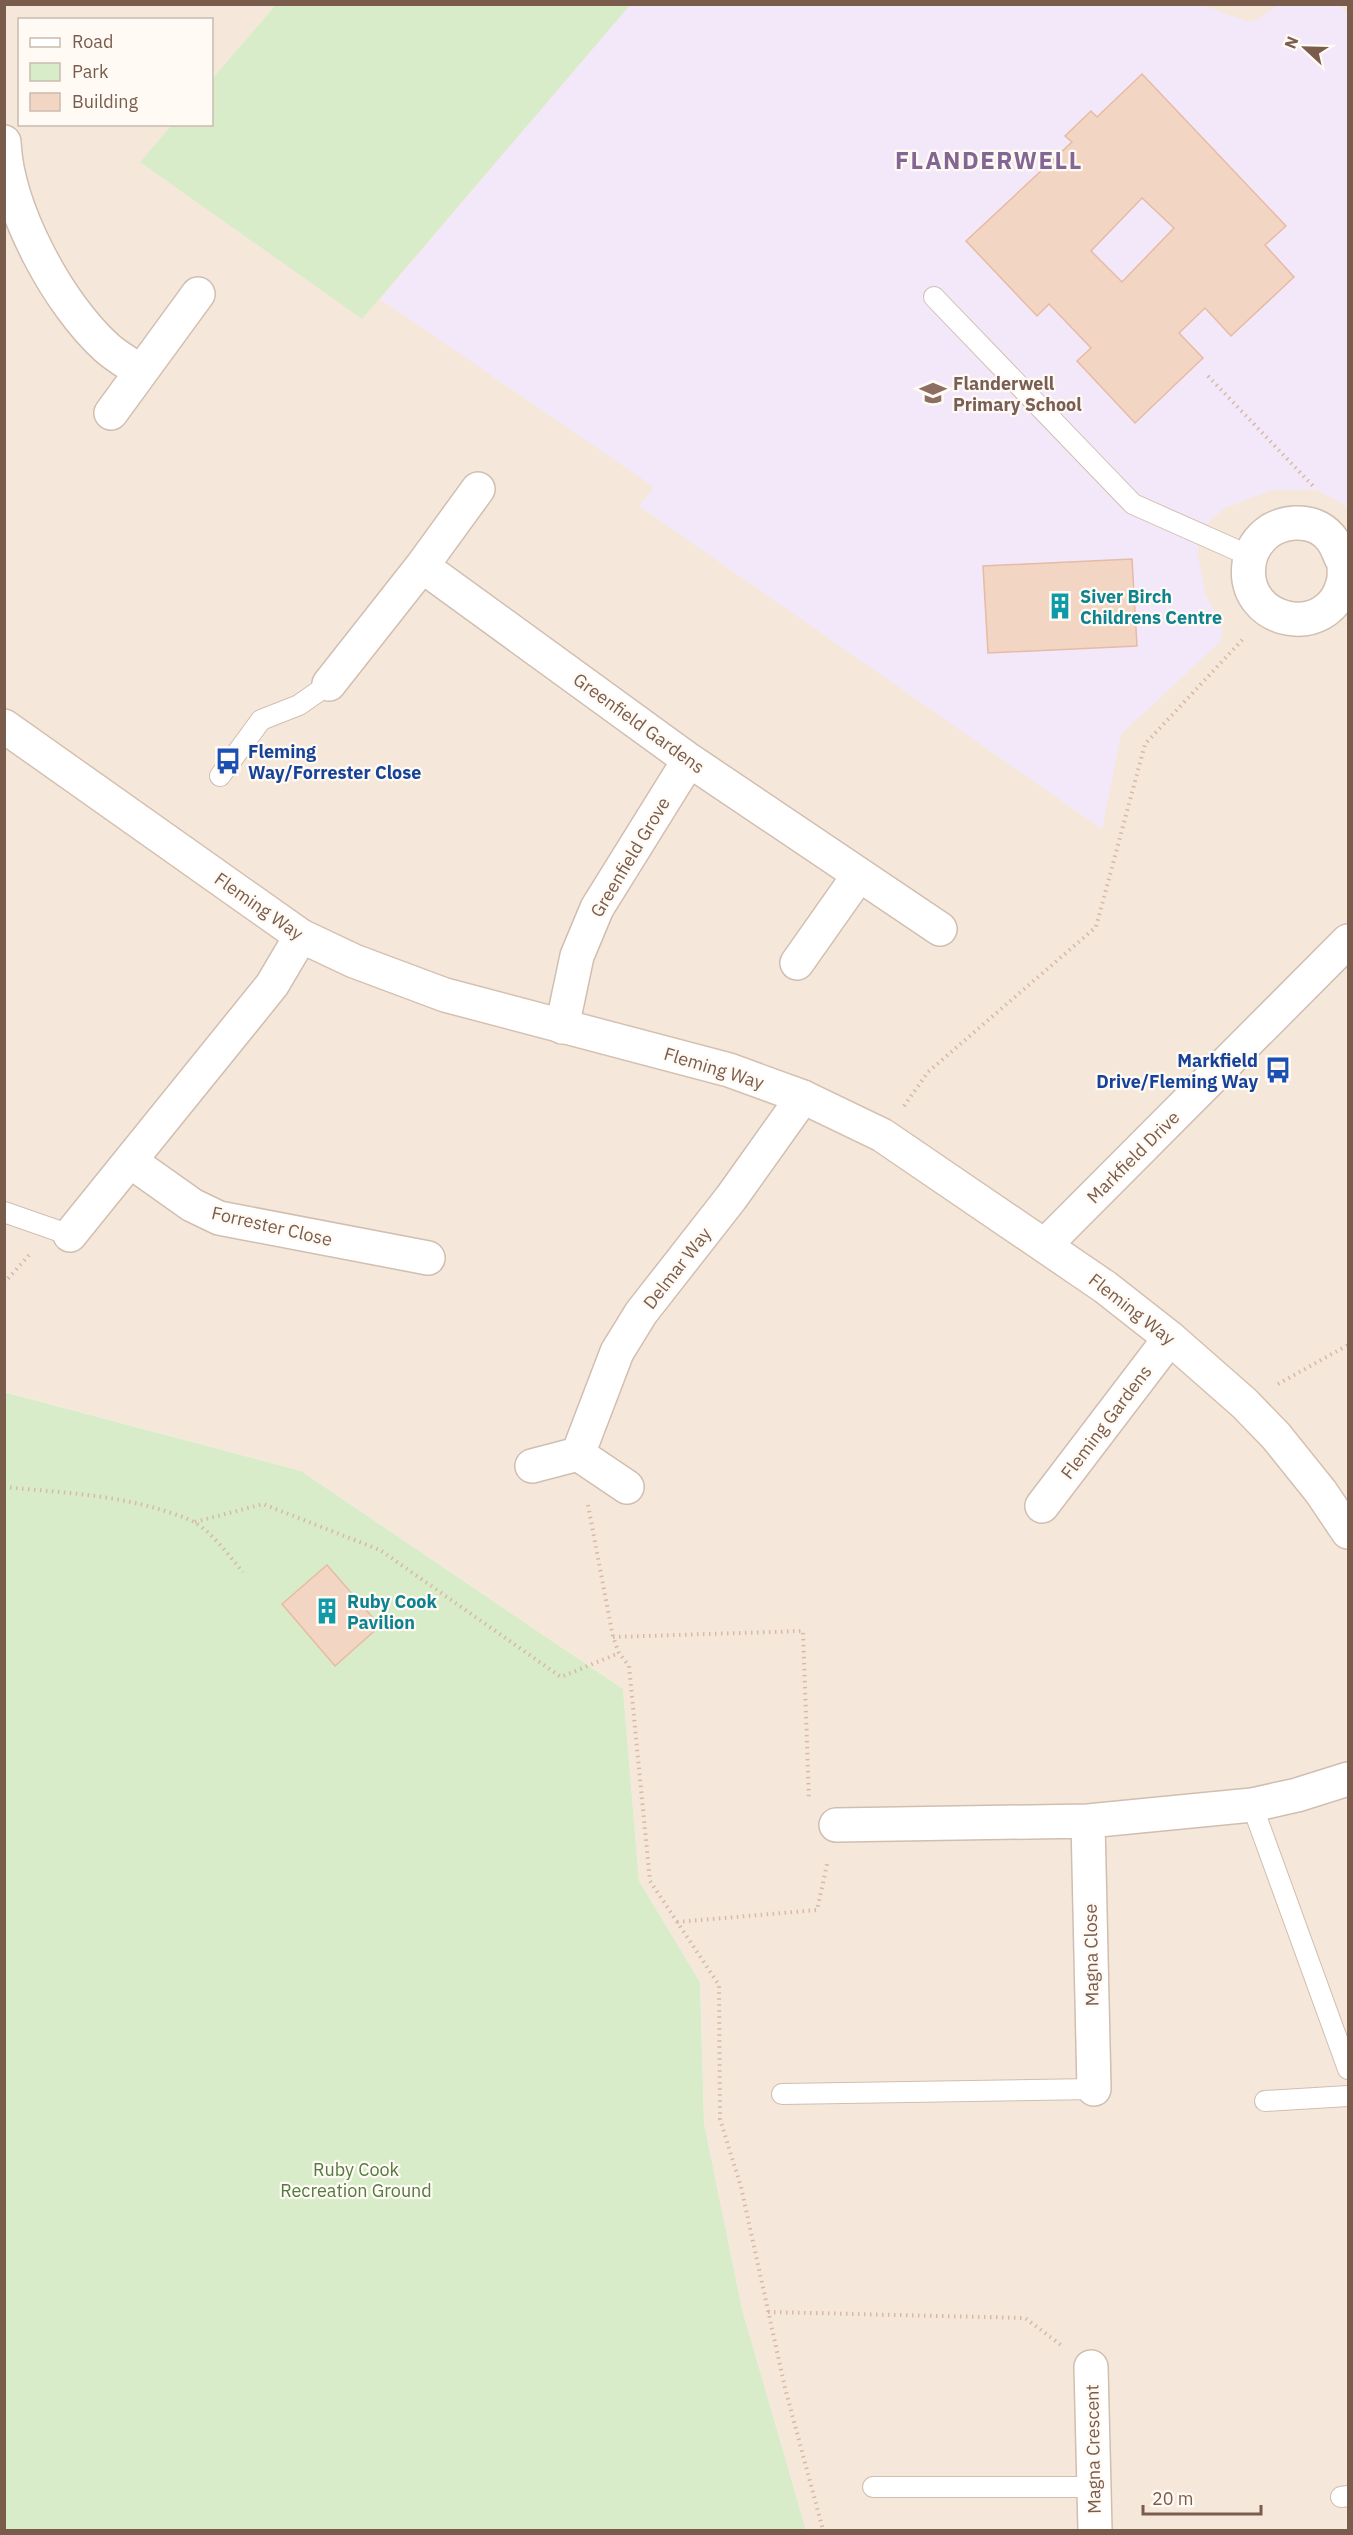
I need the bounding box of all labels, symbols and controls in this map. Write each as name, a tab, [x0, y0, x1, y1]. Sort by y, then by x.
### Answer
legend	[18, 18, 213, 126]
north arrow	[1275, 18, 1335, 78]
text: Road	[72, 30, 113, 53]
text: N	[1280, 33, 1303, 52]
text: Park	[72, 60, 109, 83]
text: Building	[72, 90, 139, 113]
district label: FLANDERWELL	[895, 144, 1083, 176]
place label: Flanderwell Primary School	[953, 372, 1082, 416]
school or university icon: Flanderwell Primary School	[918, 378, 948, 408]
place label: Siver Birch Childrens Centre	[1080, 585, 1222, 629]
building icon: Siver Birch Childrens Centre	[1045, 591, 1075, 621]
street label: Greenfield Gardens	[569, 668, 709, 778]
place label: Fleming Way/Forrester Close	[248, 740, 421, 784]
bus stop icon: Fleming Way/Forrester Close	[213, 746, 243, 776]
street label: Greenfield Grove	[585, 793, 675, 921]
street label: Fleming Way	[210, 867, 308, 945]
street label: Fleming Way	[661, 1042, 767, 1094]
place label: Markfield Drive/Fleming Way	[1096, 1049, 1258, 1093]
bus stop icon: Markfield Drive/Fleming Way	[1263, 1055, 1293, 1085]
street label: Markfield Drive	[1082, 1106, 1184, 1208]
street label: Forrester Close	[209, 1201, 335, 1251]
street label: Delmar Way	[638, 1223, 716, 1313]
street label: Fleming Way	[1084, 1268, 1180, 1350]
street label: Fleming Gardens	[1056, 1360, 1156, 1484]
place label: Ruby Cook Pavilion	[347, 1590, 438, 1634]
building icon: Ruby Cook Pavilion	[312, 1596, 342, 1626]
street label: Magna Close	[1079, 1903, 1103, 2007]
park label: Ruby Cook Recreation Ground	[280, 2158, 432, 2202]
street label: Magna Crescent	[1080, 2384, 1106, 2514]
scale bar	[1143, 2478, 1262, 2516]
text: 20 m	[1152, 2487, 1194, 2510]

